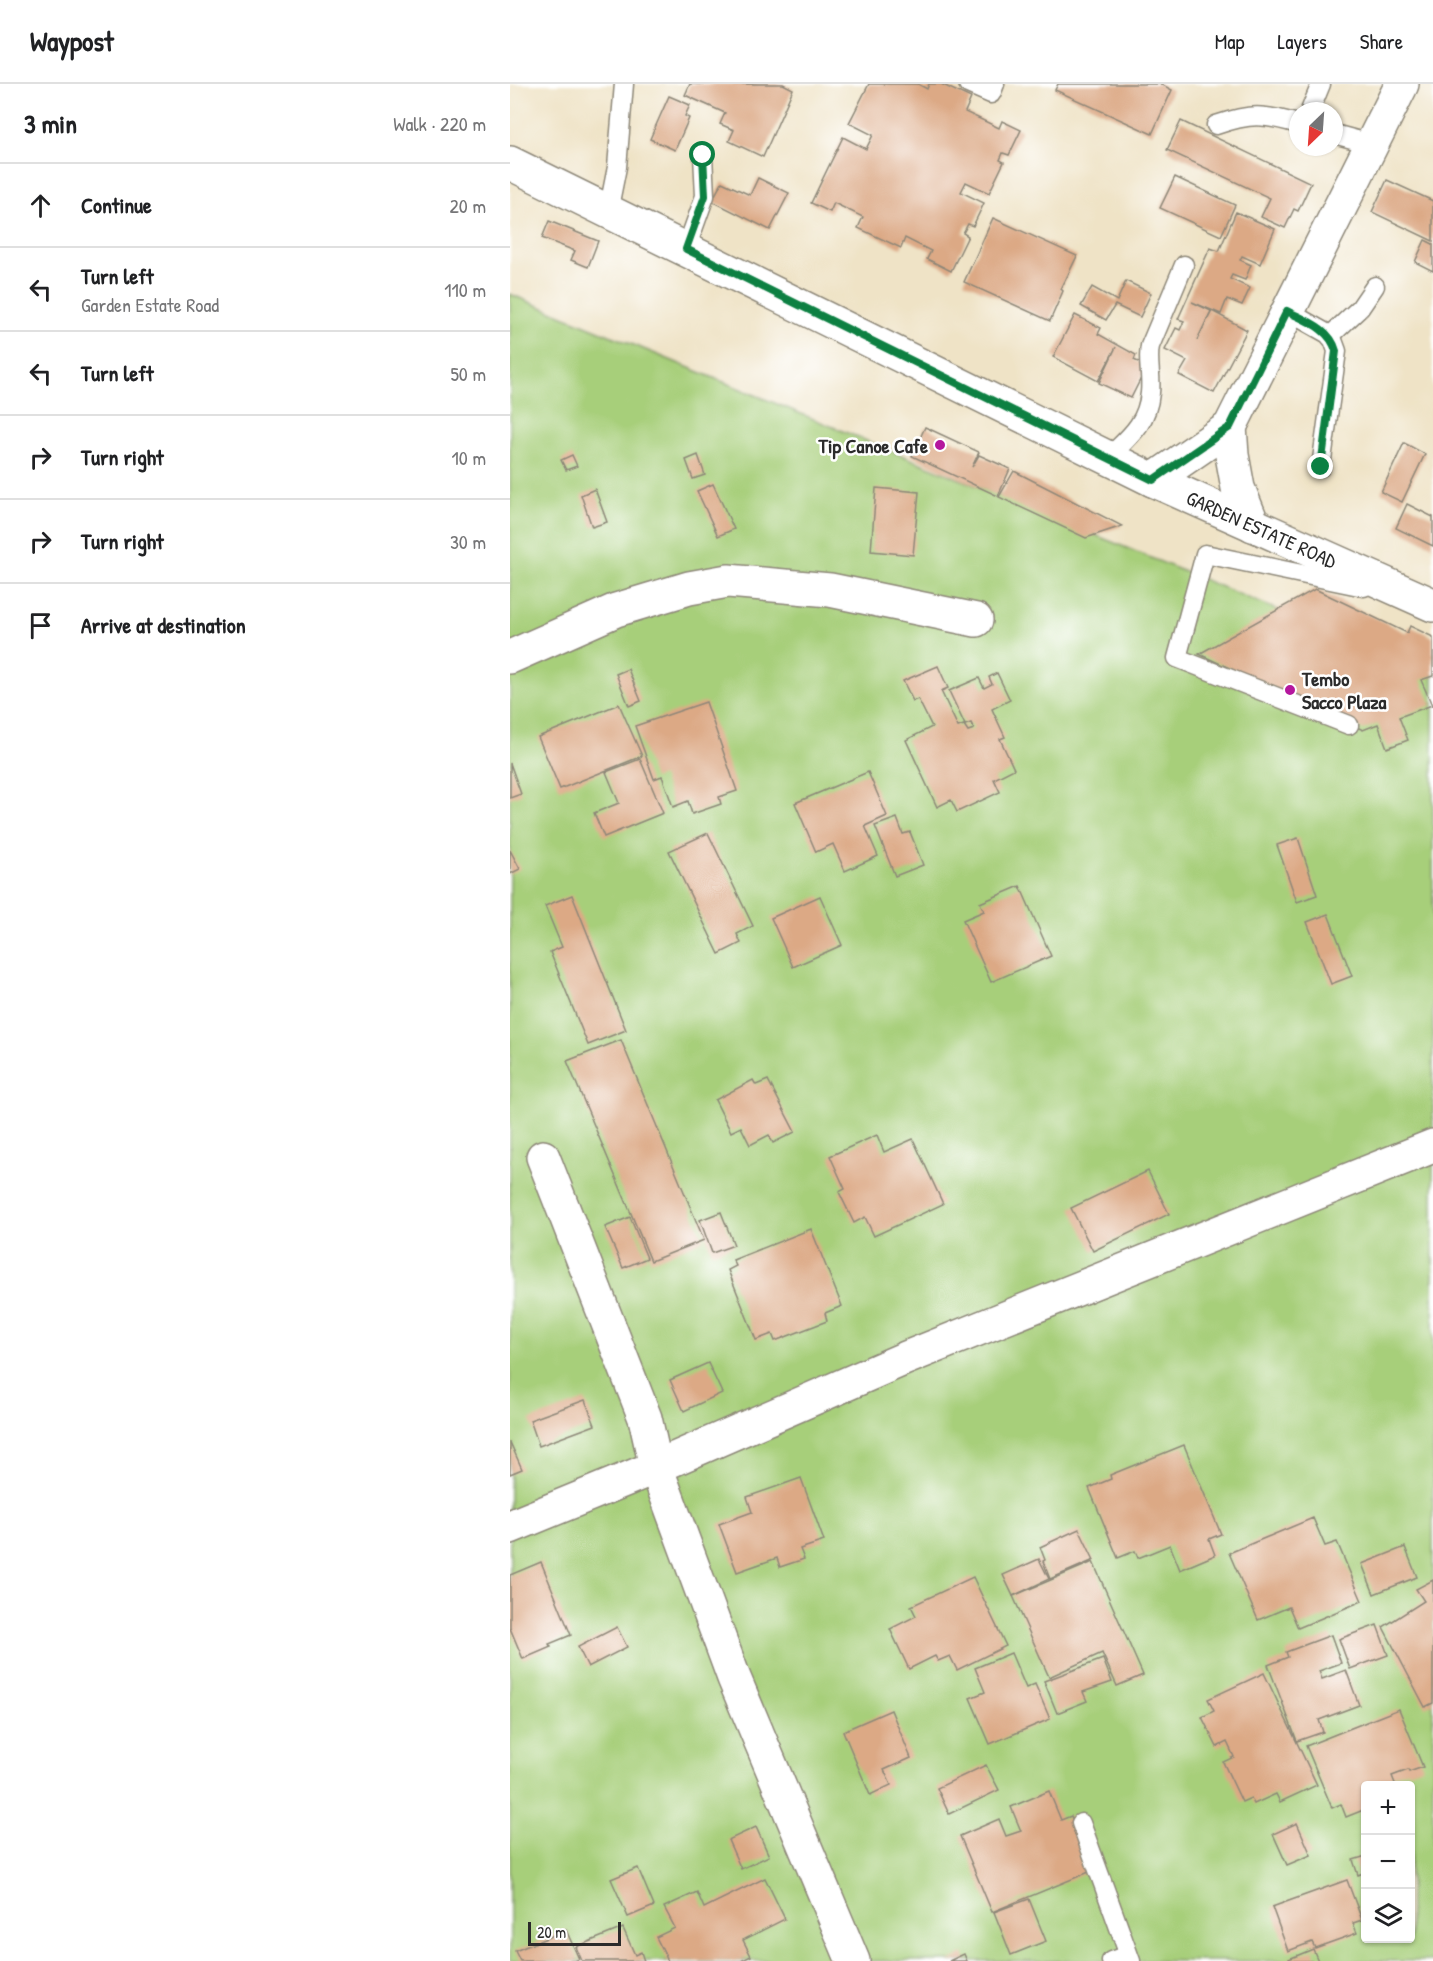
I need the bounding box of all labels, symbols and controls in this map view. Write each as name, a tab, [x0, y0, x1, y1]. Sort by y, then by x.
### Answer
text: Waypost	[30, 22, 114, 60]
text: Map	[1215, 27, 1244, 56]
text: Layers	[1277, 27, 1327, 56]
text: Share	[1360, 27, 1403, 56]
north arrow	[1289, 102, 1343, 156]
text: 3 min	[24, 106, 77, 141]
text: Walk · 220 m	[393, 110, 486, 137]
route start	[689, 141, 715, 167]
icon: ahead	[24, 189, 57, 222]
text: Continue	[81, 190, 152, 220]
text: 20 m	[449, 192, 486, 219]
text: Turn left	[81, 261, 154, 291]
icon: left	[24, 273, 57, 306]
text: 110 m	[444, 276, 486, 303]
text: Garden Estate Road	[81, 291, 219, 318]
icon: left	[24, 357, 57, 390]
text: Turn left	[81, 358, 154, 388]
text: 50 m	[450, 360, 486, 387]
place label: Tip Canoe Cafe	[818, 432, 928, 460]
marker: Tip Canoe Cafe	[933, 438, 947, 452]
icon: right	[24, 441, 57, 474]
text: Turn right	[81, 442, 164, 472]
text: 10 m	[452, 444, 486, 471]
route end	[1307, 453, 1333, 479]
street label: GARDEN ESTATE ROAD	[1182, 483, 1341, 574]
icon: right	[24, 525, 57, 558]
text: Turn right	[81, 526, 164, 556]
text: 30 m	[450, 528, 486, 555]
icon: arrive	[24, 609, 57, 642]
text: Arrive at destination	[81, 610, 246, 640]
place label: Tembo Sacco Plaza	[1301, 665, 1387, 715]
marker: Tembo Sacco Plaza	[1283, 683, 1297, 697]
map controls	[1361, 1781, 1415, 1943]
button: +	[1361, 1781, 1415, 1835]
button: −	[1361, 1835, 1415, 1889]
button: layers	[1361, 1889, 1415, 1943]
scale bar	[528, 1919, 621, 1946]
text: 20 m	[537, 1921, 566, 1943]

